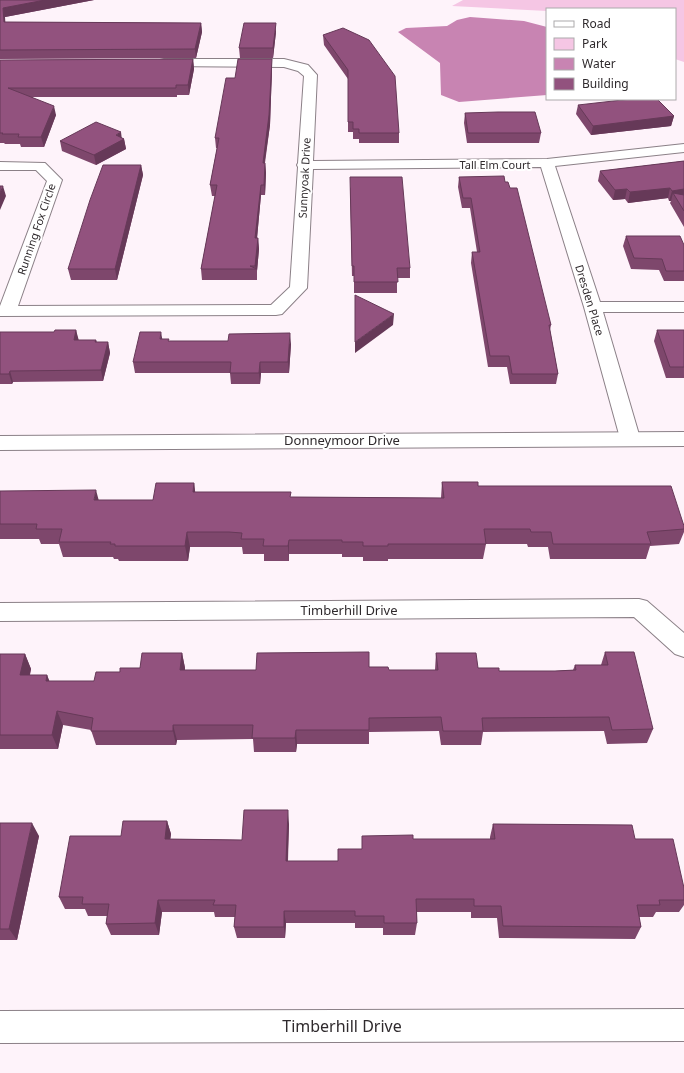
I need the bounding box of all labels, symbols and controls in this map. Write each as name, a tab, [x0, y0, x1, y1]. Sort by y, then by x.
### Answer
legend	[546, 8, 676, 100]
text: Road	[582, 15, 611, 32]
text: Park	[582, 35, 608, 52]
text: Water	[582, 55, 616, 72]
text: Building	[582, 75, 629, 92]
street label: Sunnyoak Drive	[294, 137, 314, 219]
street label: Tall Elm Court	[460, 157, 531, 172]
street label: Running Fox Circle	[13, 181, 59, 277]
street label: Dresden Place	[572, 263, 608, 337]
street label: Donneymoor Drive	[284, 431, 400, 449]
street label: Timberhill Drive	[300, 601, 398, 619]
street label: Timberhill Drive	[282, 1015, 402, 1037]

